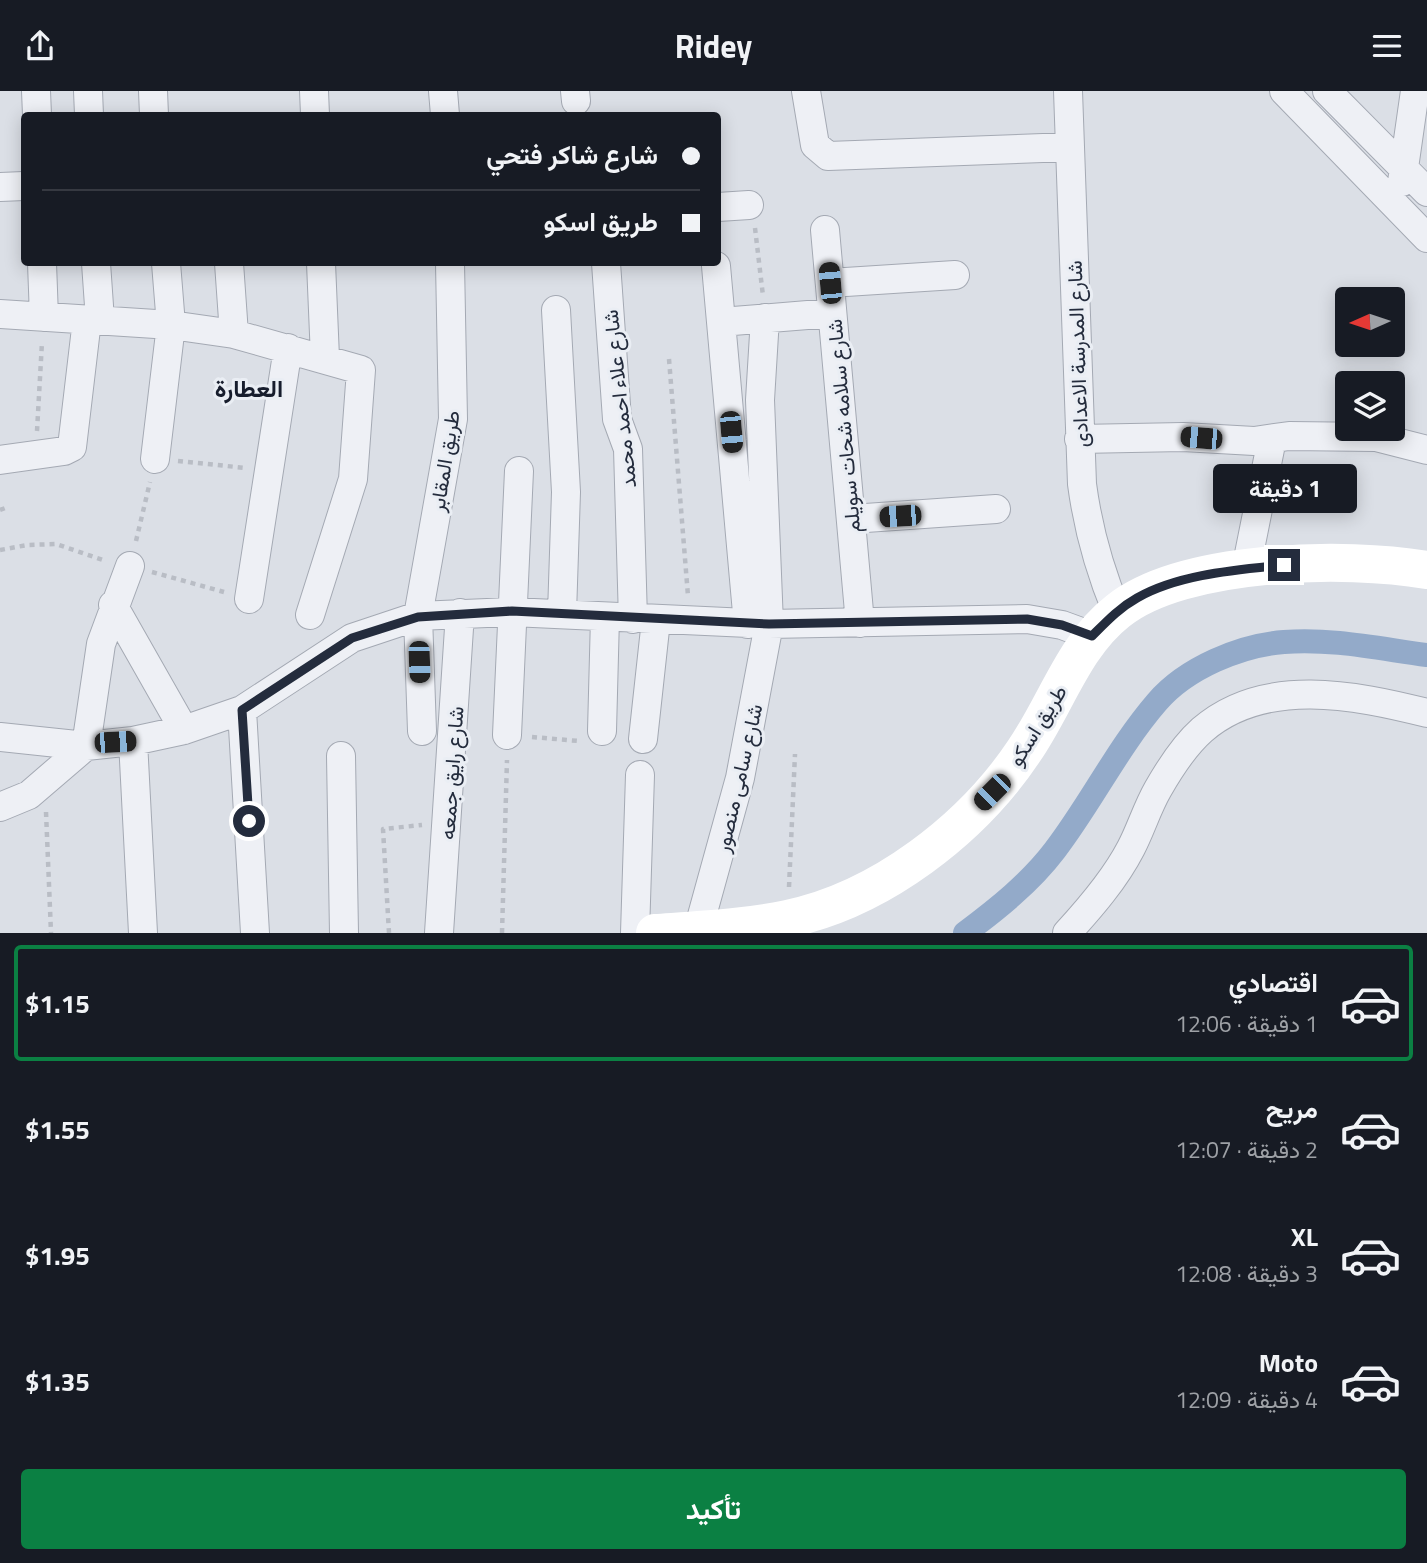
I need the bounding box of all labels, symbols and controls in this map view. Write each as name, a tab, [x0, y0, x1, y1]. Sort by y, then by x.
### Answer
text: Ridey	[675, 22, 752, 70]
icon: share	[21, 27, 59, 65]
icon: menu	[1368, 27, 1406, 65]
text: شارع شاكر فتحي	[486, 135, 658, 174]
text: طريق اسكو	[544, 202, 658, 241]
street label: شارع المدرسة الاعدادى	[1058, 260, 1096, 448]
car	[818, 261, 843, 305]
north arrow	[1335, 287, 1405, 357]
map controls	[1335, 287, 1405, 441]
street label: شارع علاء احمد محمد	[594, 308, 644, 490]
street label: شارع سلامه شحات سويلم	[818, 318, 868, 534]
district label: العطارة	[215, 370, 283, 406]
button: layers	[1335, 371, 1405, 441]
street label: طريق المقابر	[420, 408, 468, 515]
car	[719, 410, 744, 454]
car	[1180, 426, 1223, 450]
callout: 1 دقيقة	[1212, 463, 1356, 512]
text: 1 دقيقة	[1249, 471, 1321, 506]
car	[879, 504, 922, 528]
route end	[1268, 549, 1300, 581]
car	[408, 641, 431, 683]
street label: طريق اسكو	[999, 678, 1075, 772]
street label: شارع سامى منصور	[705, 701, 771, 856]
street label: شارع رايق جمعه	[430, 705, 472, 841]
car	[94, 730, 137, 754]
car	[970, 770, 1015, 814]
route start	[233, 805, 265, 837]
text: اقتصادي	[1229, 963, 1318, 1002]
icon: car	[1339, 972, 1402, 1035]
text: $1.15	[25, 984, 90, 1023]
text: 1 دقيقة · 12:06	[1175, 1006, 1318, 1041]
text: مريح	[1266, 1089, 1318, 1128]
icon: car	[1339, 1098, 1402, 1161]
text: $1.55	[25, 1110, 90, 1149]
text: 2 دقيقة · 12:07	[1175, 1132, 1318, 1167]
text: XL	[1291, 1217, 1318, 1256]
icon: car	[1339, 1224, 1402, 1287]
text: $1.95	[25, 1236, 90, 1275]
text: 3 دقيقة · 12:08	[1175, 1256, 1318, 1291]
text: Moto	[1259, 1343, 1318, 1382]
icon: car	[1339, 1350, 1402, 1413]
text: $1.35	[25, 1362, 90, 1401]
text: 4 دقيقة · 12:09	[1175, 1382, 1318, 1417]
button: تأكيد	[21, 1469, 1406, 1549]

